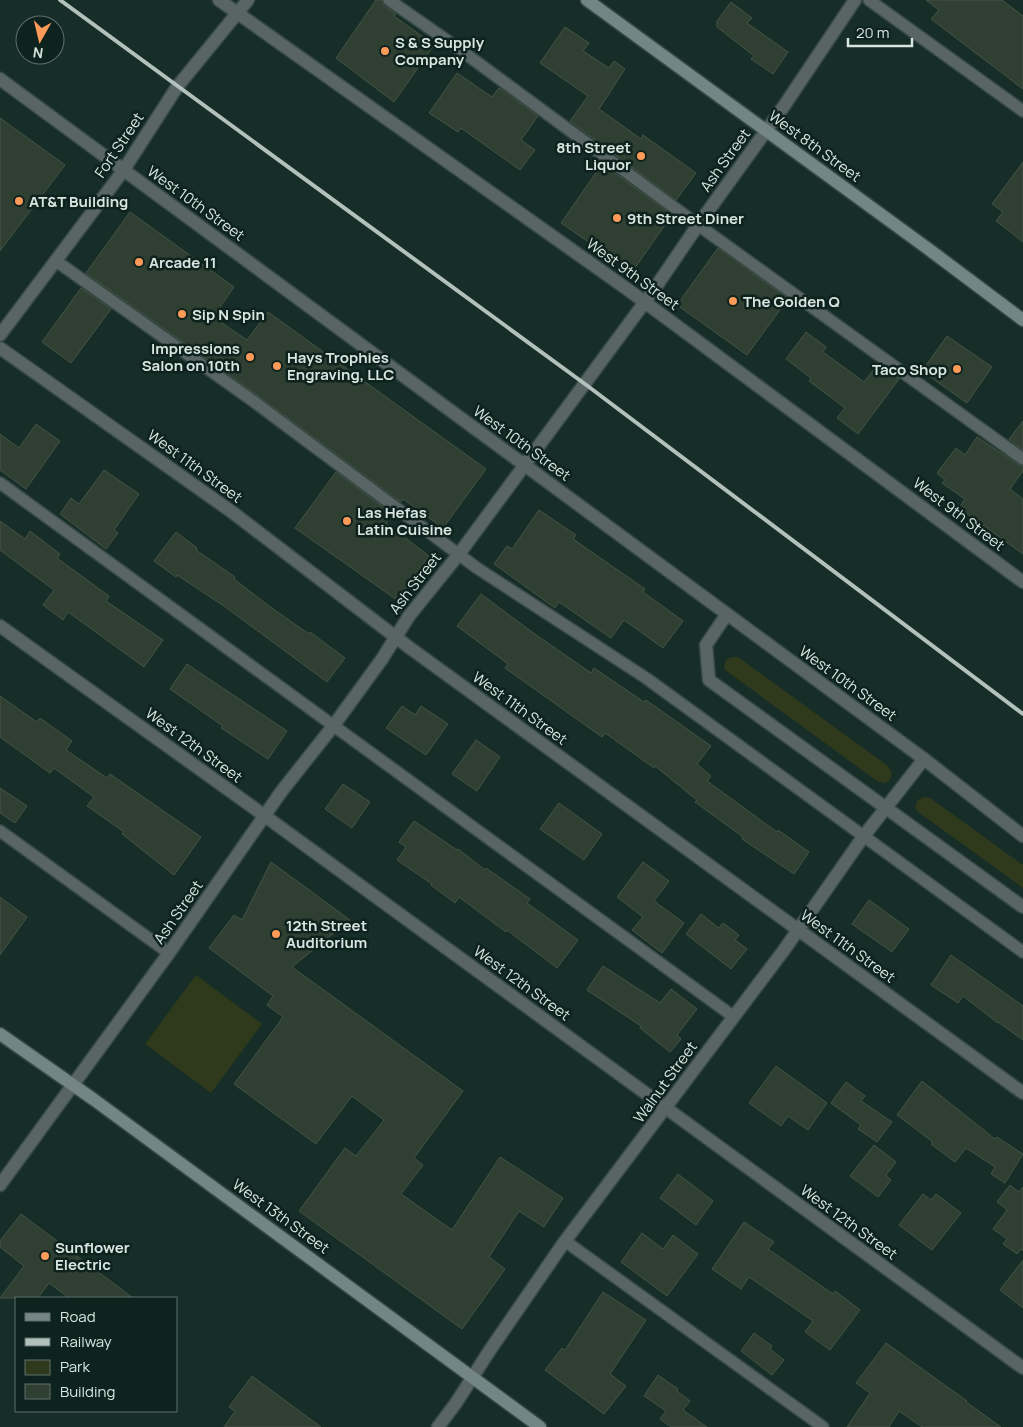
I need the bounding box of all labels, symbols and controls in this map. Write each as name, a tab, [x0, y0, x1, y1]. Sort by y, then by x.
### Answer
north arrow	[15, 15, 65, 65]
scale bar	[848, 15, 912, 47]
text: 20 m	[856, 22, 889, 43]
place label: S & S Supply Company	[395, 32, 485, 70]
text: N	[32, 43, 44, 63]
marker: S & S Supply Company	[379, 45, 391, 57]
street label: West 8th Street	[765, 105, 865, 187]
street label: Fort Street	[89, 108, 149, 182]
street label: Ash Street	[695, 124, 755, 196]
place label: 8th Street Liquor	[556, 137, 631, 175]
marker: 8th Street Liquor	[635, 150, 647, 162]
street label: West 10th Street	[143, 160, 249, 246]
place label: AT&T Building	[29, 191, 128, 212]
marker: AT&T Building	[13, 195, 25, 207]
place label: 9th Street Diner	[627, 208, 744, 229]
marker: 9th Street Diner	[611, 212, 623, 224]
street label: West 9th Street	[582, 233, 684, 315]
place label: Arcade 11	[149, 252, 216, 273]
marker: Arcade 11	[133, 256, 145, 268]
place label: The Golden Q	[743, 291, 840, 312]
marker: The Golden Q	[727, 295, 739, 307]
place label: Sip N Spin	[192, 304, 265, 325]
marker: Sip N Spin	[176, 308, 188, 320]
place label: Impressions Salon on 10th	[142, 338, 240, 376]
place label: Hays Trophies Engraving, LLC	[287, 347, 394, 385]
marker: Impressions Salon on 10th	[244, 351, 256, 363]
place label: Taco Shop	[872, 359, 947, 380]
marker: Hays Trophies Engraving, LLC	[271, 360, 283, 372]
marker: Taco Shop	[951, 363, 963, 375]
street label: West 10th Street	[469, 400, 575, 486]
street label: West 11th Street	[143, 424, 247, 508]
street label: West 9th Street	[909, 472, 1009, 556]
place label: Las Hefas Latin Cuisine	[357, 502, 452, 540]
marker: Las Hefas Latin Cuisine	[341, 515, 353, 527]
street label: Ash Street	[384, 548, 446, 618]
street label: West 10th Street	[795, 640, 901, 726]
street label: West 11th Street	[468, 666, 572, 750]
street label: West 12th Street	[141, 703, 247, 787]
street label: Ash Street	[148, 876, 208, 948]
street label: West 11th Street	[796, 904, 900, 988]
place label: 12th Street Auditorium	[286, 915, 367, 953]
marker: 12th Street Auditorium	[270, 928, 282, 940]
street label: West 12th Street	[469, 941, 575, 1025]
street label: Walnut Street	[628, 1037, 702, 1127]
street label: West 13th Street	[228, 1174, 334, 1258]
street label: West 12th Street	[796, 1180, 902, 1264]
place label: Sunflower Electric	[55, 1237, 130, 1275]
marker: Sunflower Electric	[39, 1250, 51, 1262]
legend	[15, 1297, 178, 1412]
text: Road	[60, 1306, 96, 1327]
text: Railway	[60, 1331, 112, 1352]
text: Park	[60, 1356, 90, 1377]
text: Building	[60, 1381, 115, 1402]

